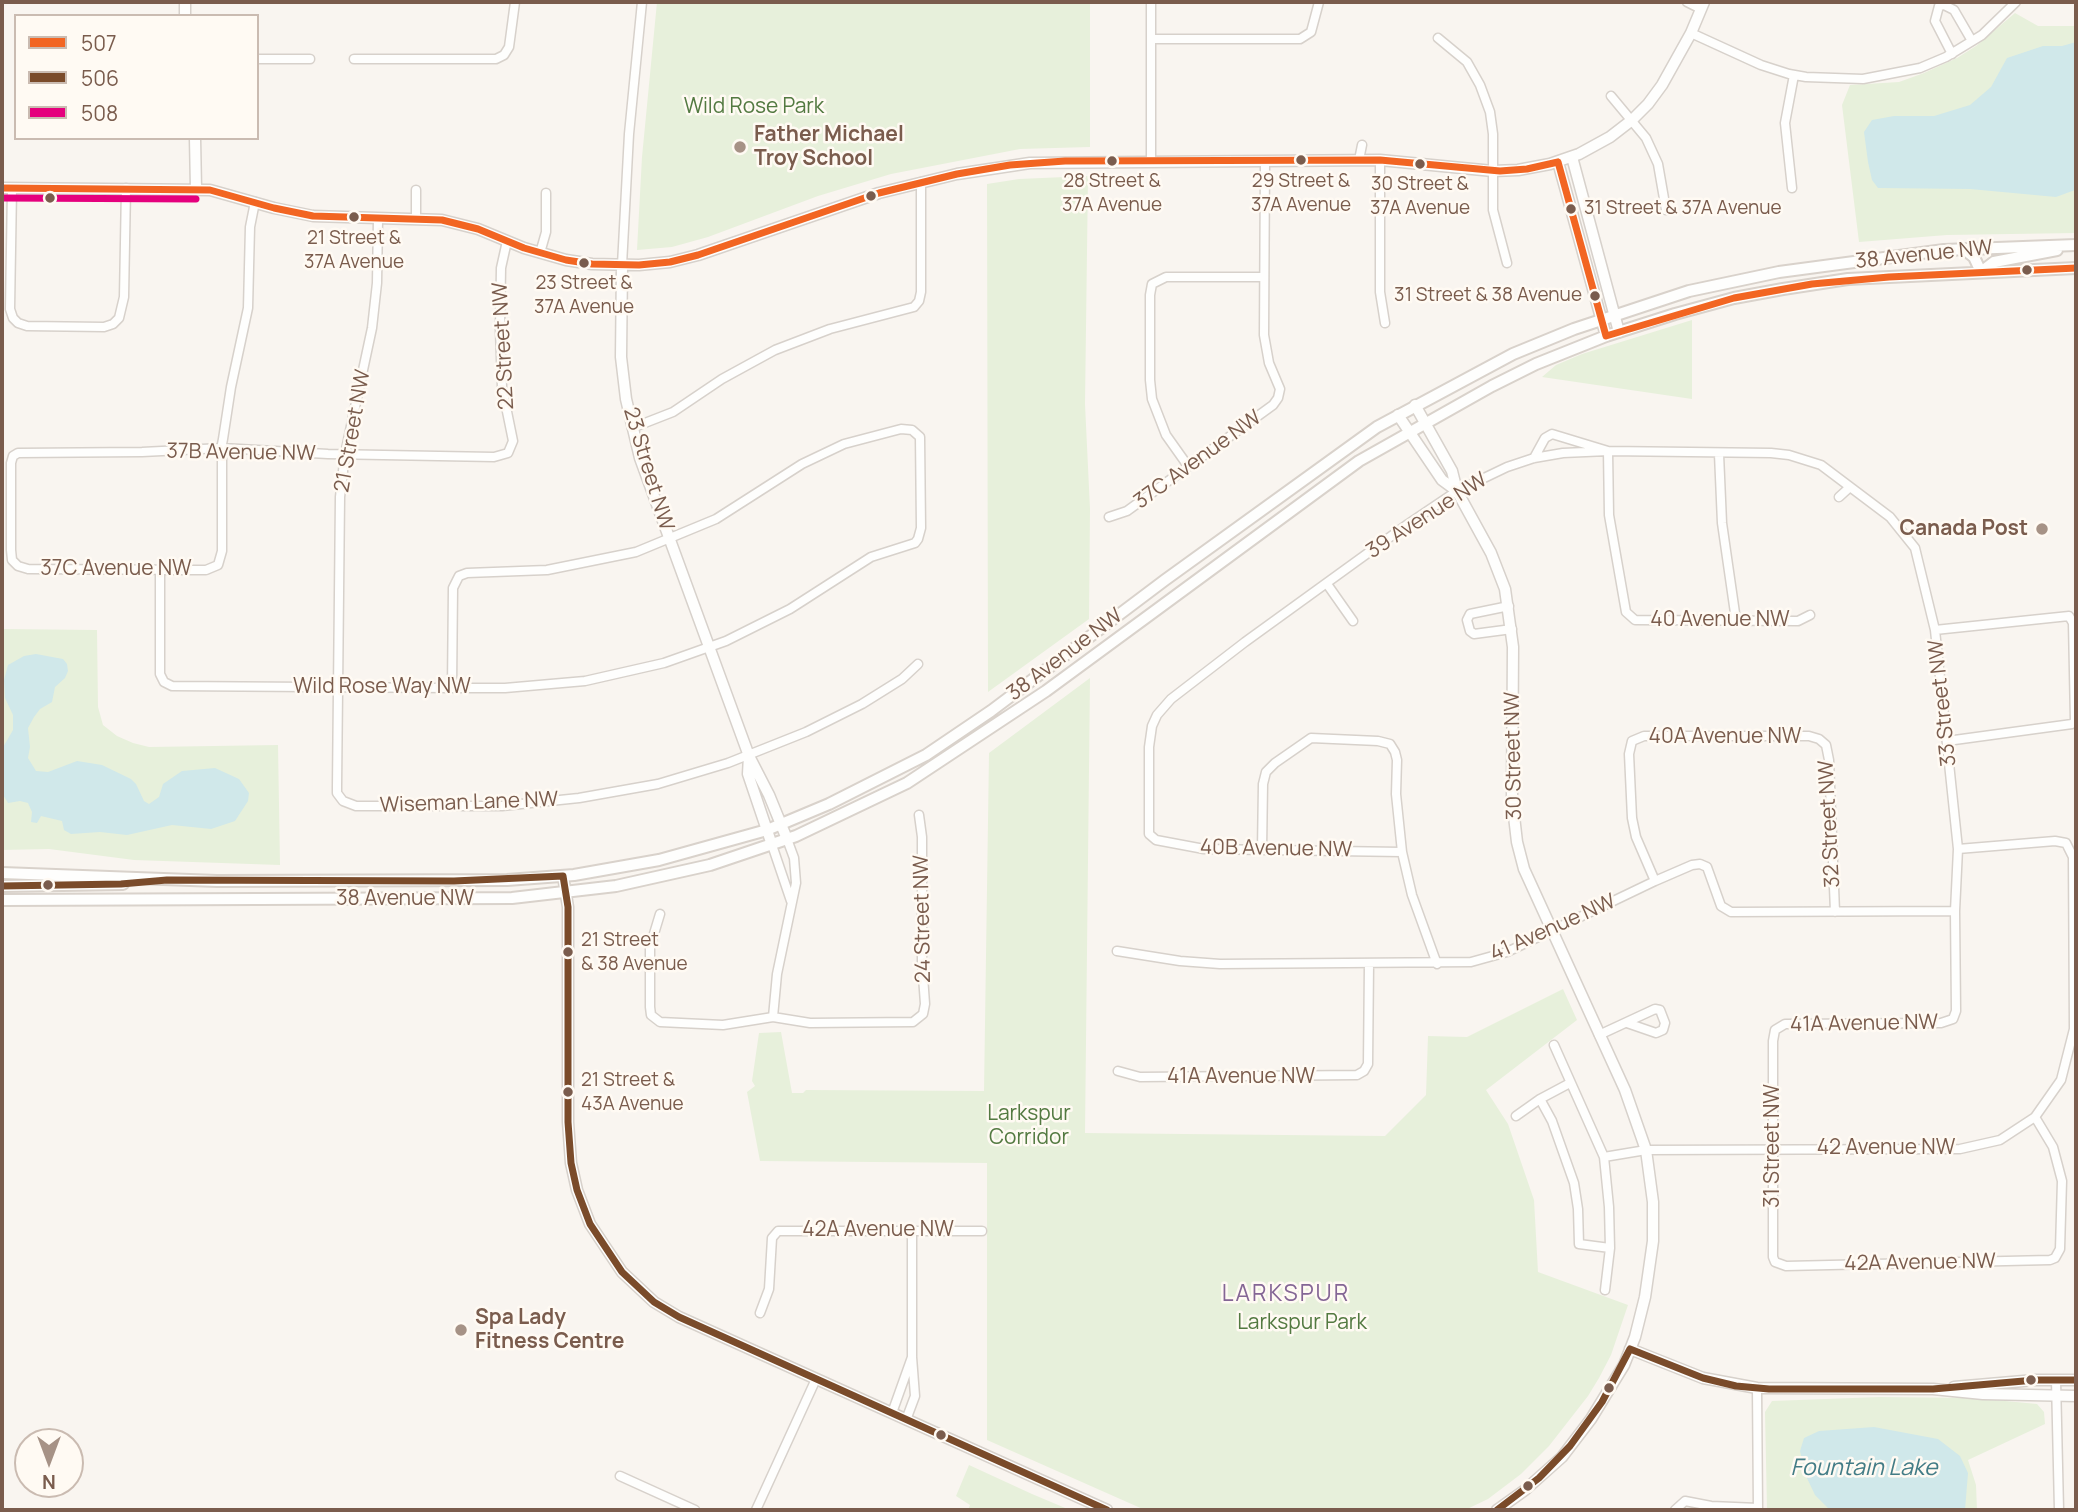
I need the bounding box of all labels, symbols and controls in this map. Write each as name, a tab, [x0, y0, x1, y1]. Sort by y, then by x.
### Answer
legend	[14, 14, 259, 140]
text: 507	[81, 29, 116, 57]
text: 506	[81, 64, 119, 92]
park label: Wild Rose Park	[684, 94, 824, 120]
text: 508	[81, 99, 118, 127]
place label: Father Michael Troy School	[754, 122, 904, 172]
marker: Father Michael Troy School	[732, 139, 748, 155]
marker: 29 Street & 37A Avenue	[1294, 153, 1308, 167]
marker: 28 Street & 37A Avenue	[1105, 154, 1119, 168]
marker: 30 Street & 37A Avenue	[1413, 157, 1427, 171]
place label: 28 Street & 37A Avenue	[1062, 171, 1162, 215]
place label: 29 Street & 37A Avenue	[1251, 171, 1351, 215]
place label: 30 Street & 37A Avenue	[1370, 174, 1470, 218]
unlabelled marker	[864, 189, 878, 203]
unlabelled marker	[43, 191, 57, 205]
place label: 31 Street & 37A Avenue	[1584, 198, 1782, 220]
marker: 31 Street & 37A Avenue	[1564, 202, 1578, 216]
marker: 21 Street & 37A Avenue	[347, 210, 361, 224]
place label: 21 Street & 37A Avenue	[304, 228, 404, 272]
street label: 38 Avenue NW	[1854, 235, 1994, 275]
marker: 23 Street & 37A Avenue	[577, 256, 591, 270]
unlabelled marker	[2020, 263, 2034, 277]
place label: 23 Street & 37A Avenue	[534, 273, 634, 317]
street label: 22 Street NW	[488, 281, 520, 411]
place label: 31 Street & 38 Avenue	[1394, 285, 1582, 307]
marker: 31 Street & 38 Avenue	[1588, 289, 1602, 303]
street label: 21 Street NW	[330, 368, 376, 494]
street label: 23 Street NW	[617, 404, 679, 534]
street label: 37C Avenue NW	[1129, 405, 1267, 515]
street label: 37B Avenue NW	[166, 439, 316, 467]
street label: 39 Avenue NW	[1362, 468, 1492, 564]
place label: Canada Post	[1899, 516, 2028, 542]
marker: Canada Post	[2034, 521, 2050, 537]
street label: 37C Avenue NW	[40, 556, 192, 582]
street label: 38 Avenue NW	[1002, 603, 1128, 707]
street label: 40 Avenue NW	[1650, 607, 1790, 633]
street label: 33 Street NW	[1924, 638, 1962, 768]
street label: Wild Rose Way NW	[293, 674, 471, 700]
street label: 30 Street NW	[1500, 692, 1528, 820]
street label: 40A Avenue NW	[1649, 724, 1801, 750]
street label: 32 Street NW	[1814, 760, 1846, 888]
street label: Wiseman Lane NW	[379, 787, 559, 819]
street label: 40B Avenue NW	[1200, 835, 1352, 863]
street label: 24 Street NW	[909, 855, 937, 983]
unlabelled marker	[41, 878, 55, 892]
street label: 38 Avenue NW	[336, 886, 474, 912]
street label: 41 Avenue NW	[1486, 889, 1620, 967]
place label: 21 Street & 38 Avenue	[581, 930, 688, 974]
marker: 21 Street & 38 Avenue	[561, 945, 575, 959]
street label: 41A Avenue NW	[1790, 1010, 1938, 1038]
street label: 41A Avenue NW	[1167, 1064, 1315, 1090]
place label: 21 Street & 43A Avenue	[581, 1070, 684, 1114]
street label: 31 Street NW	[1760, 1084, 1786, 1208]
marker: 21 Street & 43A Avenue	[561, 1085, 575, 1099]
park label: Larkspur Corridor	[987, 1101, 1071, 1151]
street label: 42 Avenue NW	[1817, 1135, 1955, 1161]
street label: 42A Avenue NW	[802, 1217, 954, 1243]
street label: 42A Avenue NW	[1844, 1249, 1996, 1277]
district label: LARKSPUR	[1223, 1281, 1349, 1309]
place label: Spa Lady Fitness Centre	[475, 1305, 624, 1355]
park label: Larkspur Park	[1237, 1310, 1367, 1336]
marker: Spa Lady Fitness Centre	[453, 1322, 469, 1338]
unlabelled marker	[2024, 1373, 2038, 1387]
unlabelled marker	[1602, 1381, 1616, 1395]
north arrow	[14, 1428, 84, 1498]
unlabelled marker	[934, 1428, 948, 1442]
water label: Fountain Lake	[1791, 1455, 1937, 1483]
text: N	[42, 1469, 56, 1495]
unlabelled marker	[1521, 1479, 1535, 1493]

